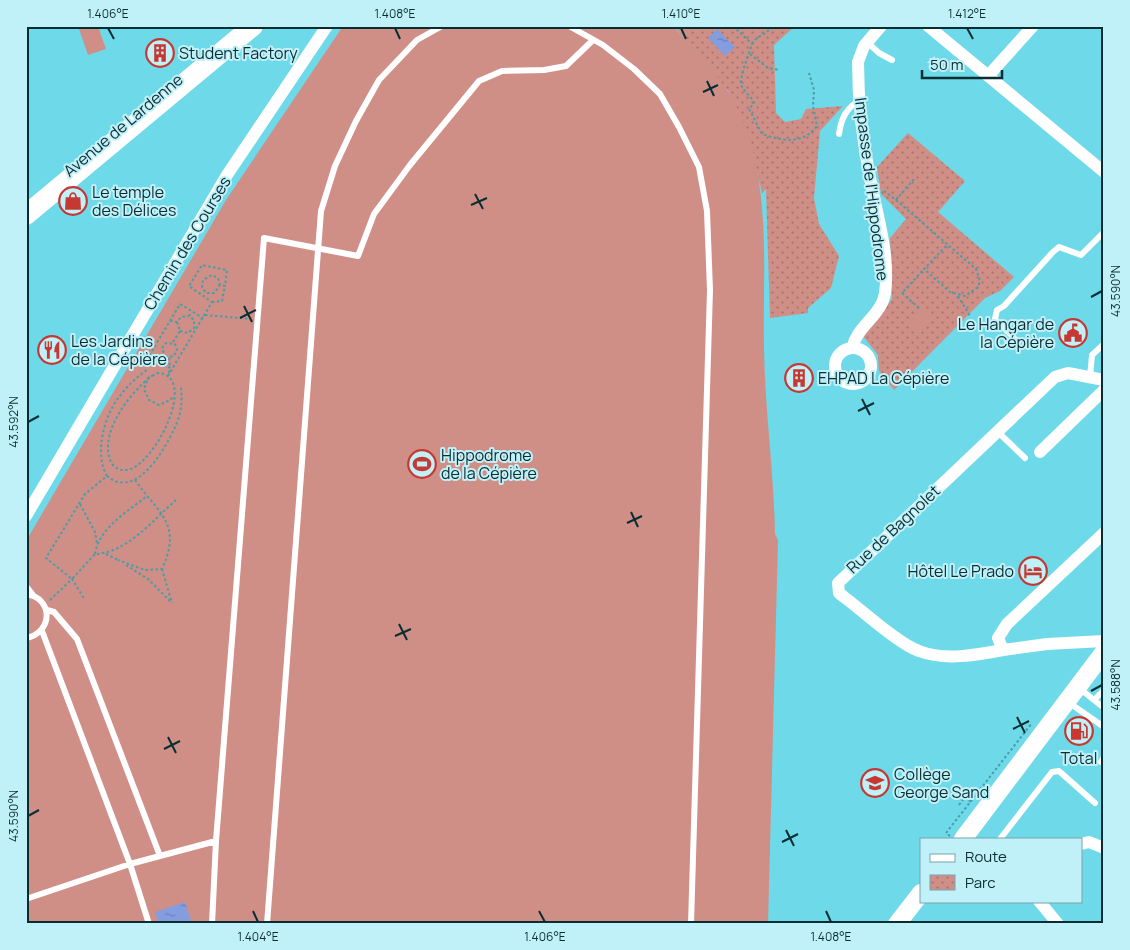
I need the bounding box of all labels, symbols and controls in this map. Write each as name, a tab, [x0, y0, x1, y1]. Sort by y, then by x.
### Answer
text: 1.406°E	[87, 5, 129, 22]
text: 1.408°E	[375, 5, 416, 22]
text: 1.410°E	[662, 5, 700, 22]
text: 1.412°E	[948, 5, 986, 22]
building icon: Student Factory	[145, 38, 175, 68]
place label: Student Factory	[179, 42, 298, 64]
scale bar	[922, 48, 1002, 80]
text: 50 m	[930, 54, 964, 75]
street label: Avenue de Lardenne	[59, 69, 187, 181]
street label: Impasse de l'Hippodrome	[850, 96, 894, 282]
street label: Chemin des Courses	[138, 172, 236, 314]
place label: Le temple des Délices	[92, 181, 176, 221]
shop icon: Le temple des Délices	[58, 186, 88, 216]
text: 43.590°N	[1107, 265, 1124, 317]
place label: Le Hangar de la Cépière	[958, 313, 1054, 353]
public building icon: Le Hangar de la Cépière	[1058, 318, 1088, 348]
place label: Les Jardins de la Cépière	[71, 330, 167, 370]
restaurant icon: Les Jardins de la Cépière	[37, 335, 67, 365]
building icon: EHPAD La Cépière	[784, 363, 814, 393]
place label: EHPAD La Cépière	[818, 367, 949, 389]
text: 43.592°N	[5, 396, 22, 448]
place label: Hippodrome de la Cépière	[441, 444, 537, 484]
sports icon: Hippodrome de la Cépière	[407, 449, 437, 479]
street label: Rue de Bagnolet	[841, 480, 945, 578]
hotel icon: Hôtel Le Prado	[1018, 556, 1048, 586]
place label: Hôtel Le Prado	[908, 560, 1014, 582]
text: 43.588°N	[1107, 659, 1124, 711]
fuel station icon: Total	[1064, 716, 1094, 746]
place label: Total	[1061, 747, 1097, 769]
place label: Collège George Sand	[894, 763, 989, 803]
school or university icon: Collège George Sand	[860, 768, 890, 798]
text: 43.590°N	[5, 790, 22, 842]
legend	[920, 838, 1082, 902]
text: Route	[965, 846, 1007, 867]
text: Parc	[965, 872, 996, 893]
text: 1.404°E	[238, 928, 279, 945]
text: 1.406°E	[524, 928, 566, 945]
text: 1.408°E	[811, 928, 852, 945]

